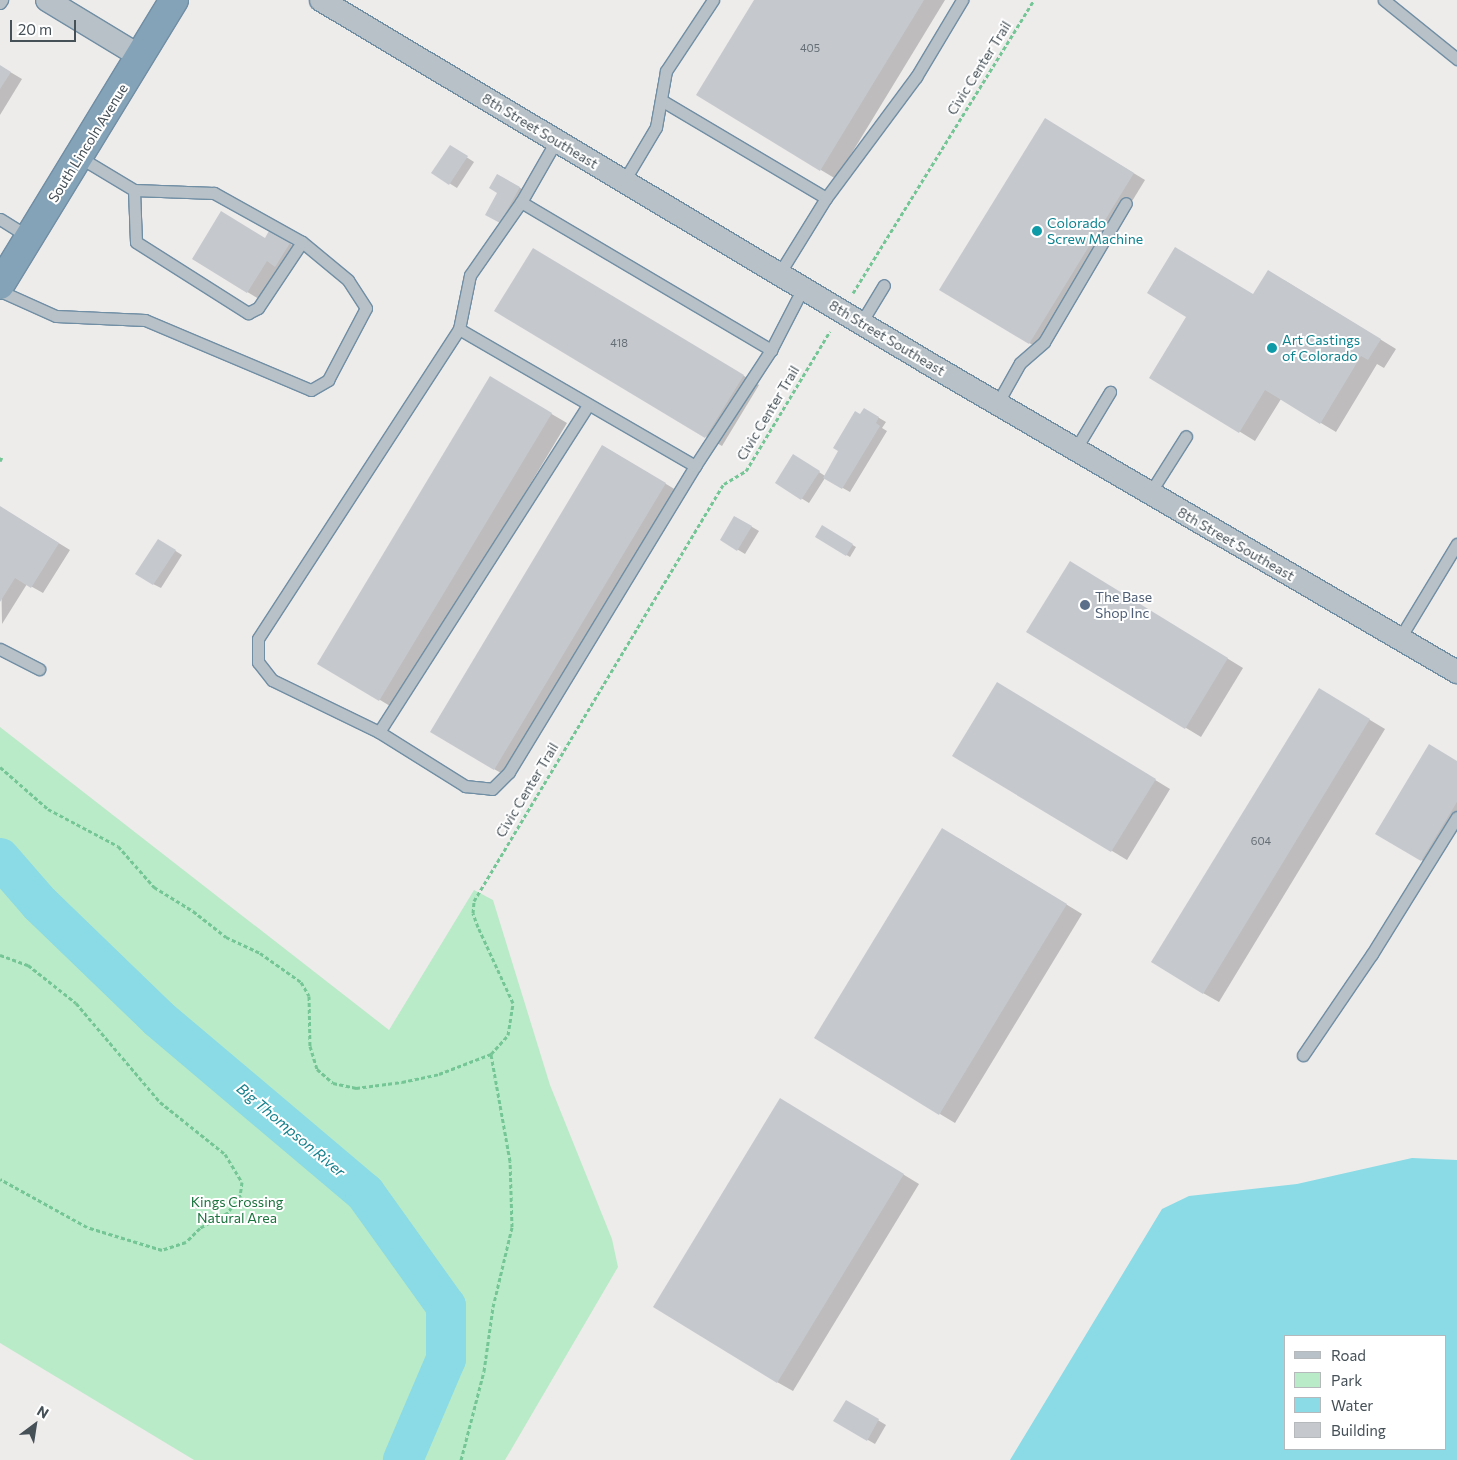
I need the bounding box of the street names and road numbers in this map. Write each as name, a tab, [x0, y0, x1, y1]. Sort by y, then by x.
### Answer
street label: Civic Center Trail	[943, 18, 1015, 118]
street label: South Lincoln Avenue	[45, 81, 131, 205]
street label: 8th Street Southeast	[479, 90, 601, 172]
street label: 8th Street Southeast	[826, 297, 948, 379]
street label: Civic Center Trail	[733, 363, 803, 463]
street label: 8th Street Southeast	[1175, 504, 1297, 584]
street label: Civic Center Trail	[492, 740, 562, 840]

